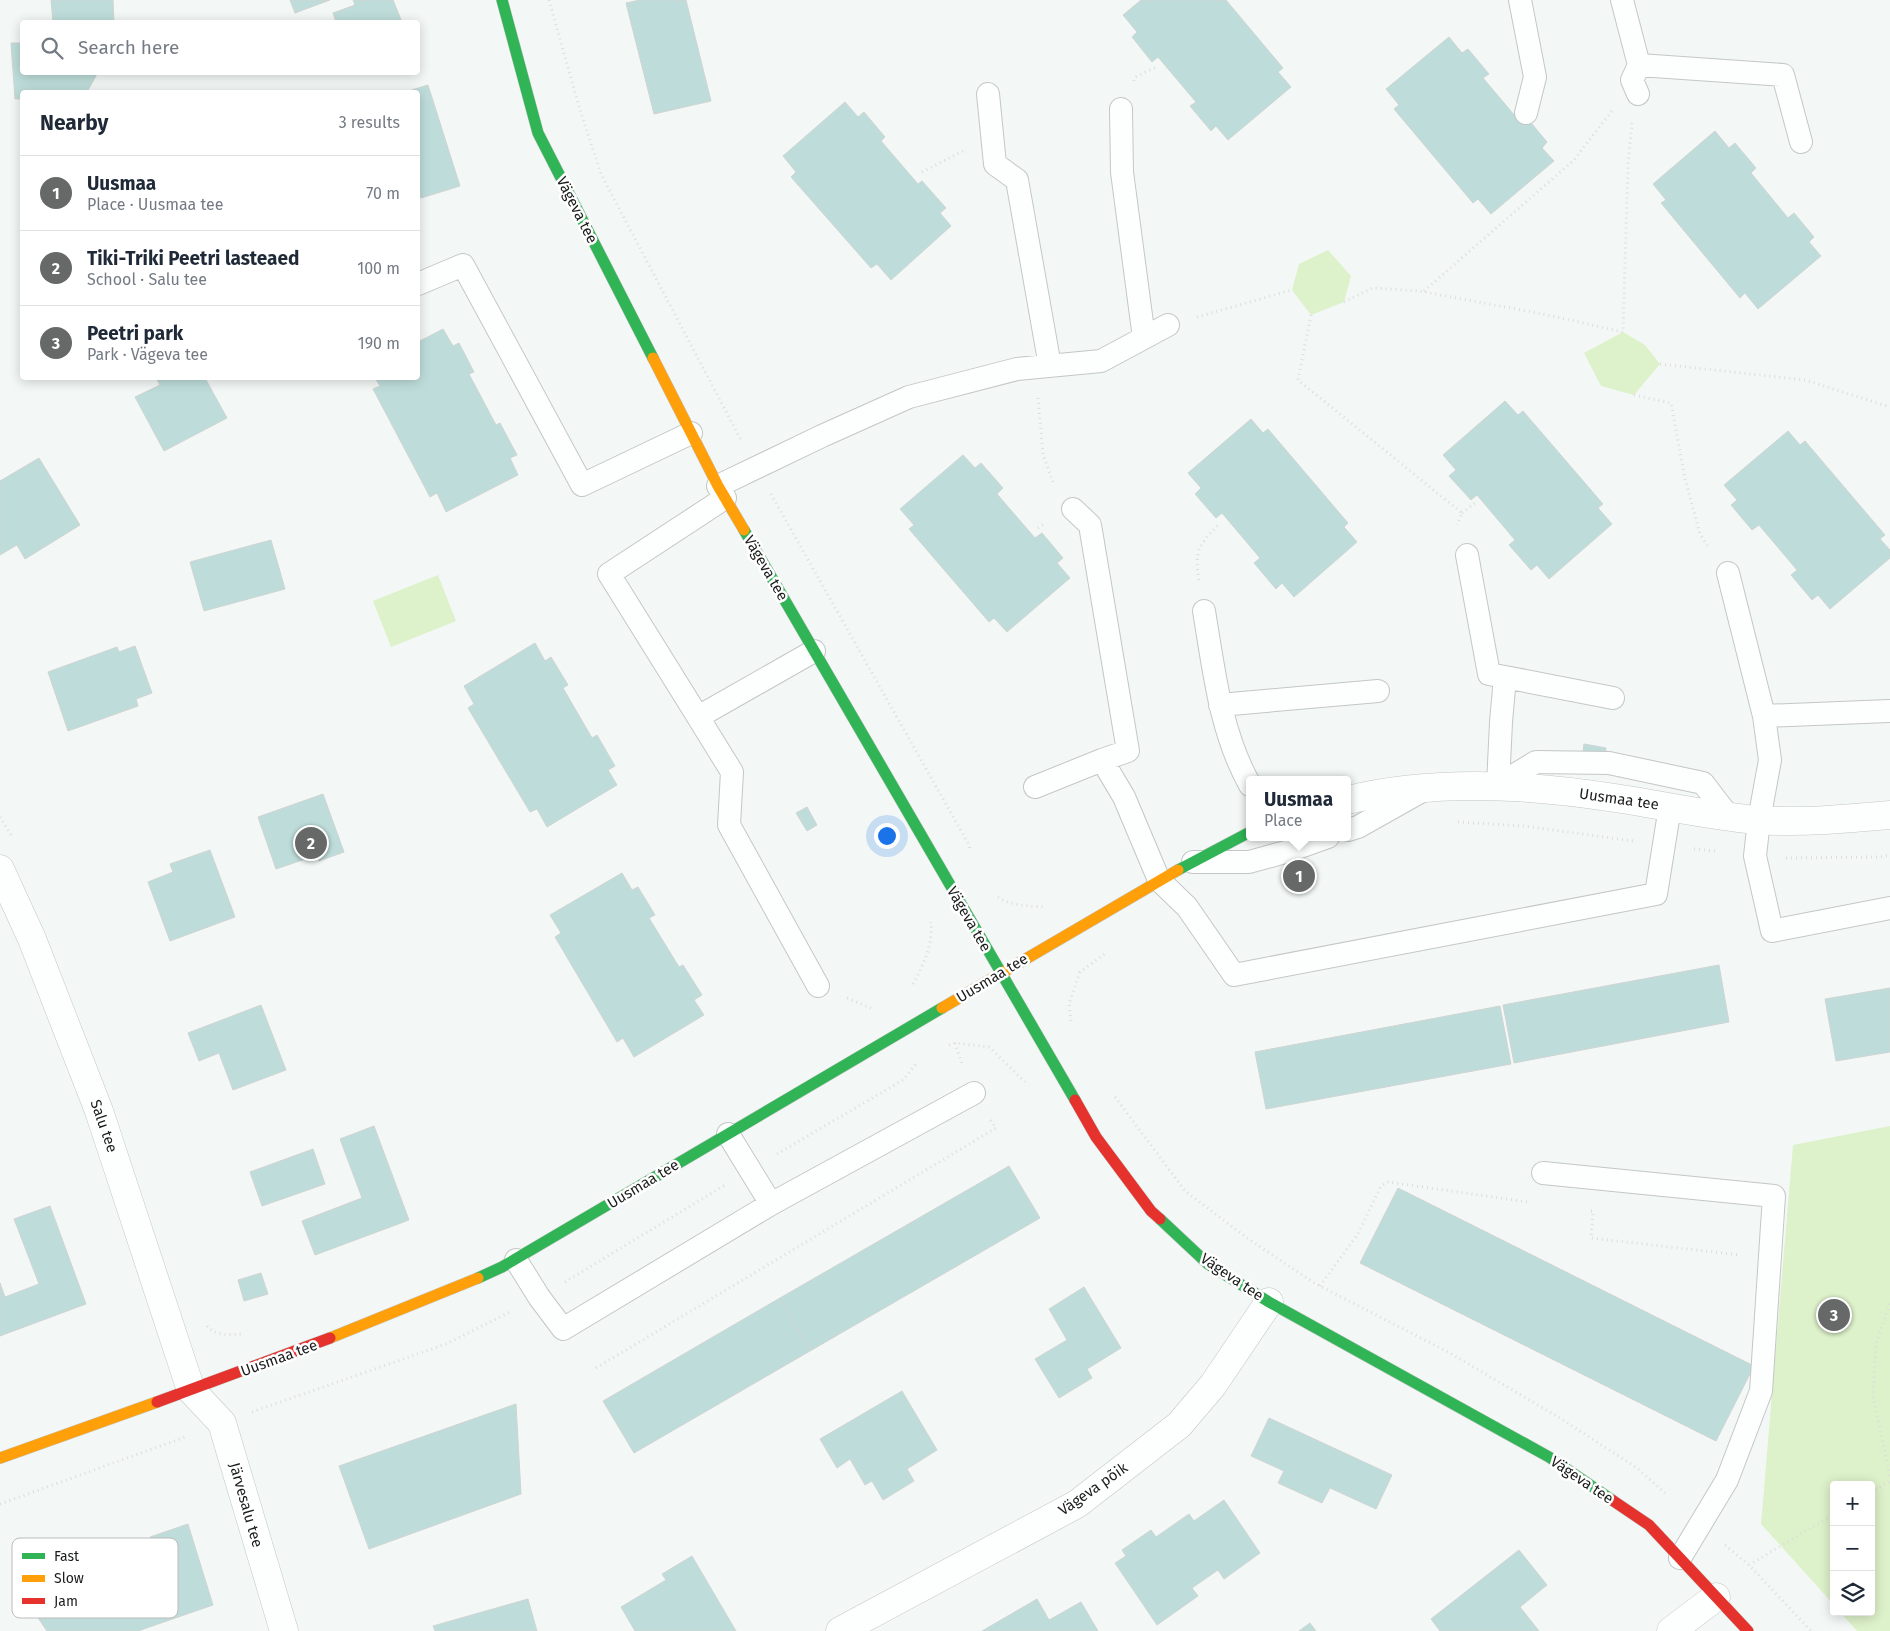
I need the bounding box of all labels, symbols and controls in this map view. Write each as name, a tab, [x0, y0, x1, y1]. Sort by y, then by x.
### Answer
search box	[20, 20, 420, 75]
icon: search	[38, 34, 66, 62]
text: Search here	[78, 36, 179, 59]
text: Nearby	[40, 110, 108, 136]
text: 3 results	[339, 113, 400, 132]
text: Uusmaa	[87, 172, 156, 195]
street label: Vägeva tee	[553, 174, 601, 246]
text: 1	[52, 184, 60, 203]
text: 70 m	[366, 184, 400, 203]
text: Place · Uusmaa tee	[87, 195, 223, 214]
text: Tiki-Triki Peetri lasteaed	[87, 247, 299, 270]
text: 2	[52, 259, 60, 278]
text: 100 m	[357, 259, 400, 278]
text: School · Salu tee	[87, 270, 207, 289]
text: Peetri park	[87, 322, 183, 345]
text: 3	[52, 334, 60, 353]
text: 190 m	[358, 334, 400, 353]
text: Park · Vägeva tee	[87, 345, 208, 364]
street label: Vägeva tee	[740, 532, 792, 604]
popup	[1246, 776, 1351, 841]
street label: Uusmaa tee	[1578, 785, 1660, 813]
text: Uusmaa	[1264, 788, 1333, 811]
text: Place	[1264, 811, 1302, 830]
your location	[874, 823, 900, 849]
pin: 2	[295, 824, 327, 862]
pin: 1	[1283, 857, 1315, 895]
street label: Vägeva tee	[943, 883, 995, 955]
street label: Uusmaa tee	[953, 950, 1031, 1006]
street label: Salu tee	[87, 1097, 121, 1155]
street label: Uusmaa tee	[604, 1156, 682, 1212]
street label: Vägeva tee	[1197, 1249, 1267, 1305]
pin: 3	[1818, 1296, 1850, 1334]
street label: Uusmaa tee	[238, 1336, 320, 1380]
street label: Vägeva tee	[1547, 1452, 1617, 1508]
street label: Vägeva põik	[1055, 1458, 1131, 1519]
street label: Järvesalu tee	[225, 1460, 267, 1550]
map controls	[1830, 1481, 1875, 1616]
button: +	[1830, 1481, 1875, 1526]
button: −	[1830, 1526, 1875, 1571]
legend	[12, 1538, 178, 1618]
text: Fast	[54, 1548, 80, 1565]
text: Slow	[54, 1570, 84, 1587]
button: layers	[1830, 1571, 1875, 1616]
text: Jam	[54, 1593, 78, 1610]

